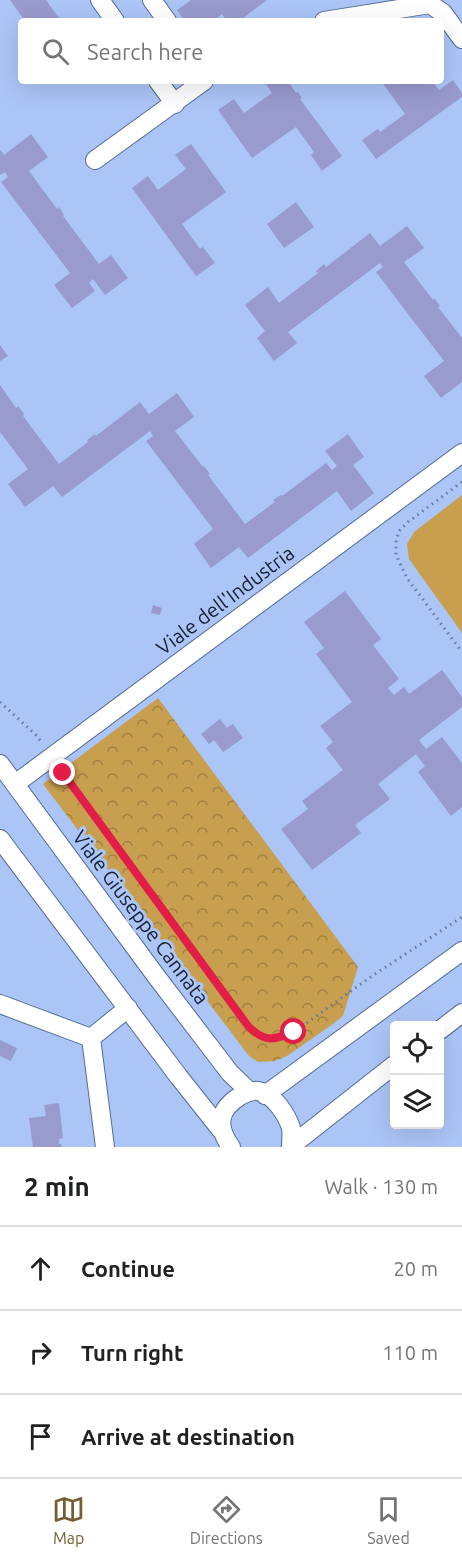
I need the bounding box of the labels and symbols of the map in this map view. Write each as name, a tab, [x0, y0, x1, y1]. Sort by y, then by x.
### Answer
street label: Viale dell'Industria	[152, 541, 298, 659]
route end	[49, 759, 75, 785]
street label: Viale Giuseppe Cannata	[68, 826, 214, 1008]
route start	[280, 1018, 306, 1044]

